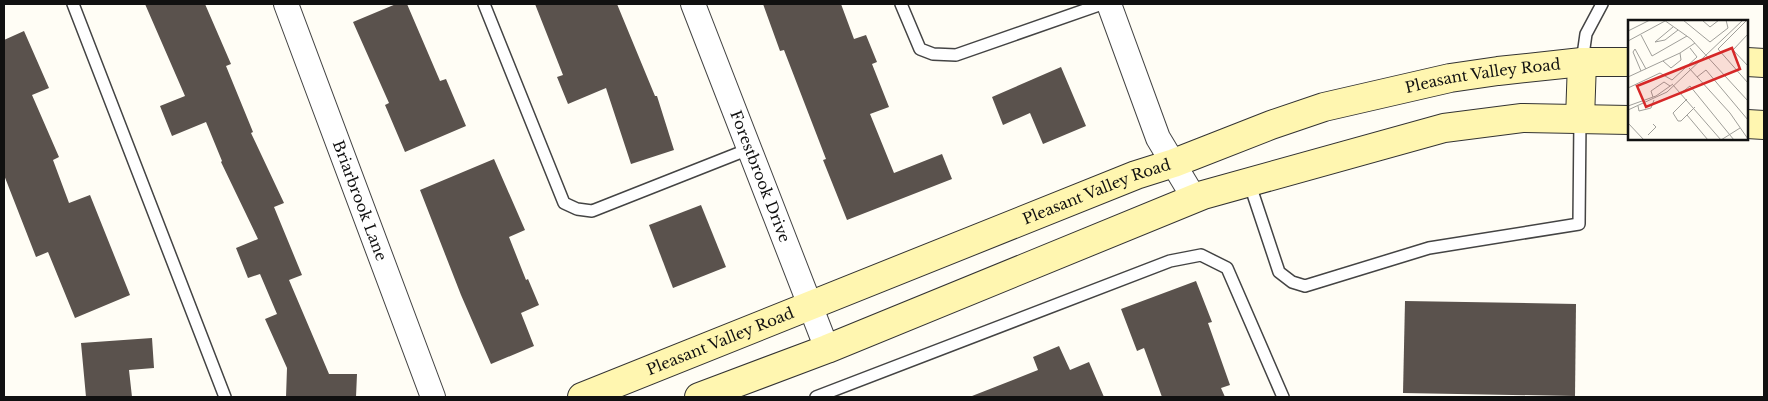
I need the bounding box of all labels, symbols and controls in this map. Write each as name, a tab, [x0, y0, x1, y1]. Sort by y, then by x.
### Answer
inset map	[1628, 20, 1748, 140]
street label: Pleasant Valley Road	[1403, 54, 1562, 97]
street label: Forestbrook Drive	[726, 108, 795, 245]
street label: Briarbrook Lane	[329, 138, 391, 263]
street label: Pleasant Valley Road	[1020, 155, 1173, 229]
street label: Pleasant Valley Road	[644, 303, 797, 379]

